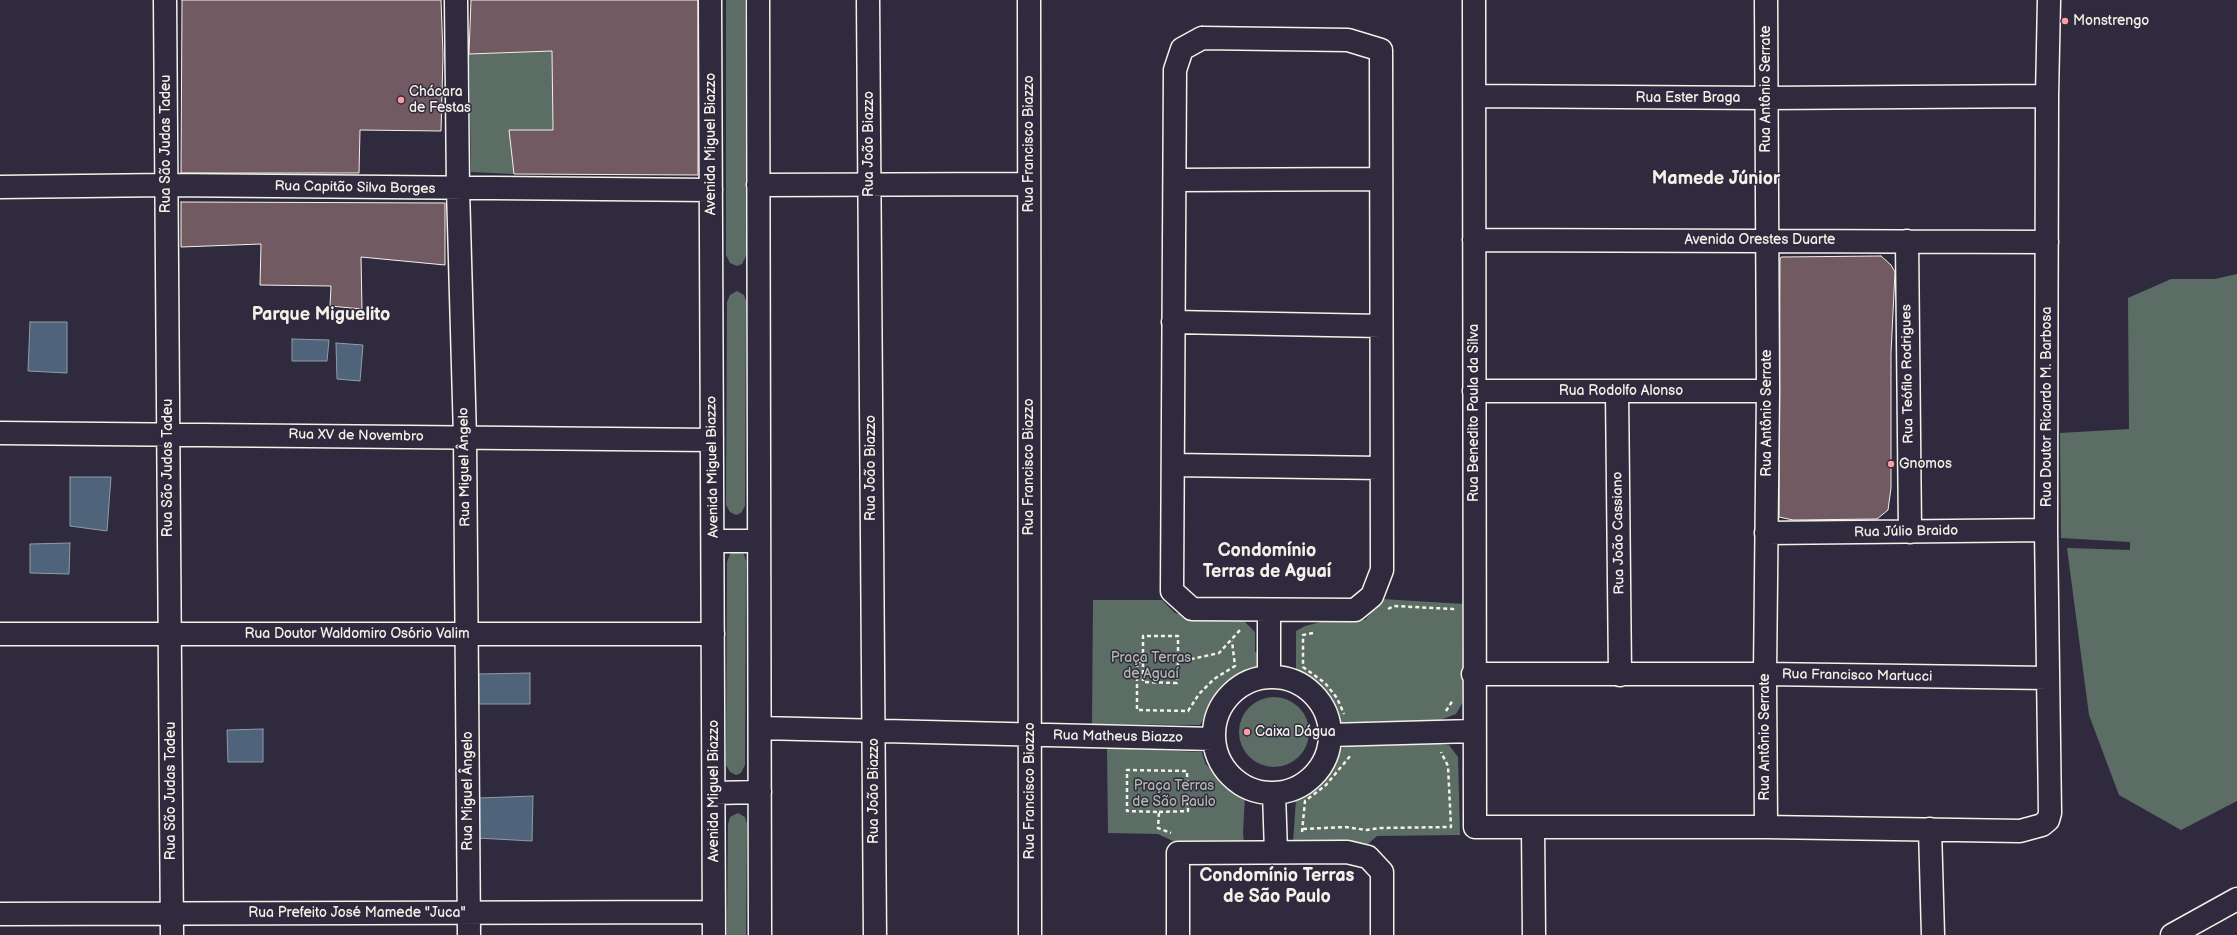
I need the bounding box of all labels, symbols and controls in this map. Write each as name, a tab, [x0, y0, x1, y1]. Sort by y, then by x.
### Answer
place label: Monstrengo	[2073, 13, 2149, 29]
marker: Monstrengo	[2060, 16, 2070, 26]
street label: Rua Antônio Serrate	[1758, 25, 1774, 153]
street label: Avenida Miguel Biazzo	[703, 73, 719, 215]
street label: Rua São Judas Tadeu	[158, 75, 174, 213]
street label: Rua Francisco Biazzo	[1021, 75, 1037, 213]
place label: Chácara de Festas	[409, 84, 471, 116]
street label: Rua Ester Braga	[1636, 90, 1740, 106]
street label: Rua João Biazzo	[861, 91, 877, 197]
marker: Chácara de Festas	[396, 95, 406, 105]
district label: Mamede Júnior	[1652, 168, 1780, 190]
street label: Rua Capitão Silva Borges	[274, 178, 436, 198]
street label: Avenida Orestes Duarte	[1685, 232, 1835, 248]
district label: Parque Miguelito	[252, 304, 390, 326]
street label: Rua Teófilo Rodrigues	[1898, 304, 1918, 444]
street label: Rua Doutor Ricardo M. Barbosa	[2039, 307, 2055, 507]
street label: Rua Benedito Paula da Silva	[1466, 324, 1482, 502]
street label: Rua Antônio Serrate	[1759, 349, 1775, 477]
street label: Rua Rodolfo Alonso	[1559, 383, 1683, 399]
street label: Avenida Miguel Biazzo	[703, 396, 723, 538]
street label: Rua Francisco Biazzo	[1021, 398, 1037, 536]
street label: Rua São Judas Tadeu	[160, 399, 176, 537]
street label: Rua Miguel Ângelo	[456, 407, 474, 527]
street label: Rua João Biazzo	[863, 415, 879, 521]
street label: Rua XV de Novembro	[288, 426, 424, 446]
place label: Gnomos	[1899, 456, 1952, 472]
marker: Gnomos	[1886, 459, 1896, 469]
street label: Rua João Cassiano	[1610, 471, 1628, 595]
street label: Rua Júlio Braido	[1854, 523, 1958, 541]
district label: Condomínio Terras de Aguaí	[1203, 540, 1331, 582]
street label: Rua Doutor Waldomiro Osório Valim	[244, 626, 470, 642]
park label: Praça Terras de Aguaí	[1111, 650, 1191, 682]
street label: Rua Francisco Martucci	[1782, 666, 1932, 686]
street label: Rua Antônio Serrate	[1757, 673, 1773, 801]
street label: Avenida Miguel Biazzo	[706, 720, 722, 862]
street label: Rua São Judas Tadeu	[163, 722, 179, 860]
street label: Rua Francisco Biazzo	[1022, 722, 1038, 860]
place label: Caixa Dágua	[1255, 724, 1336, 740]
street label: Rua Matheus Biazzo	[1053, 727, 1183, 747]
marker: Caixa Dágua	[1242, 727, 1252, 737]
street label: Rua Miguel Ângelo	[460, 731, 476, 851]
street label: Rua João Biazzo	[866, 738, 882, 844]
park label: Praça Terras de São Paulo	[1132, 778, 1216, 810]
district label: Condomínio Terras de São Paulo	[1200, 865, 1354, 908]
street label: Rua Prefeito José Mamede "Juca"	[248, 905, 466, 921]

